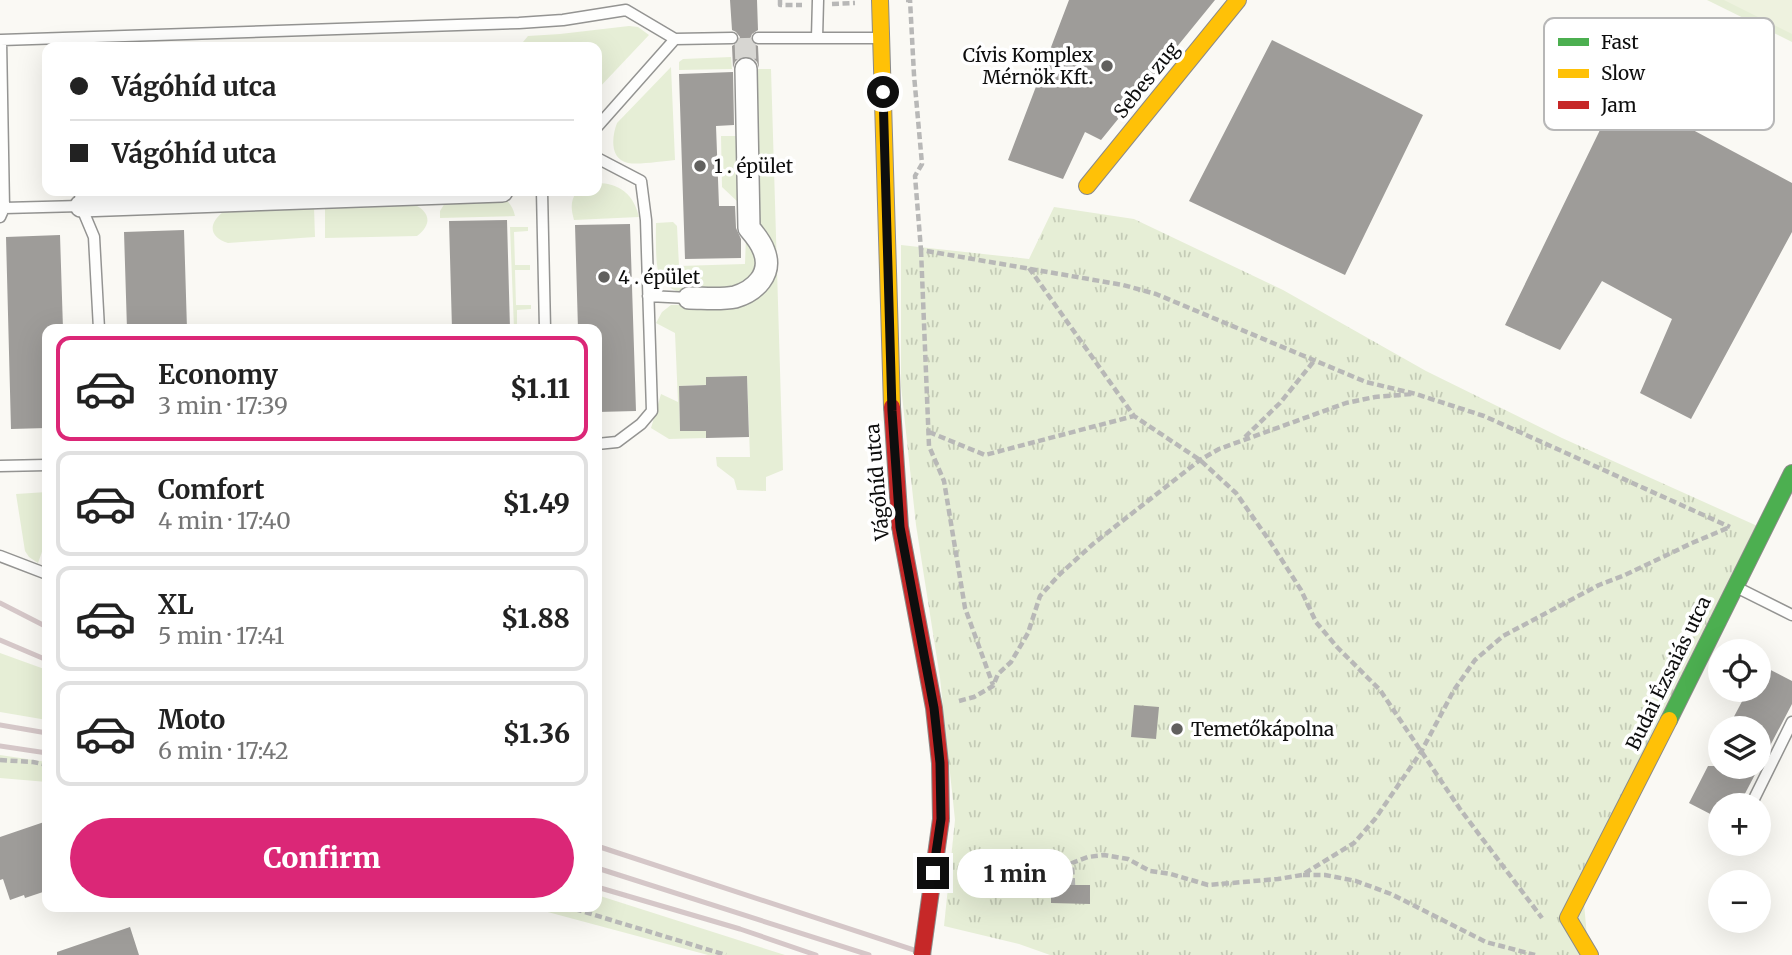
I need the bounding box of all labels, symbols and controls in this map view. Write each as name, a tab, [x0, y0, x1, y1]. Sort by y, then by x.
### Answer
legend	[1544, 18, 1774, 130]
text: Fast	[1601, 30, 1639, 54]
street label: Sebes zug	[1108, 37, 1184, 123]
place label: Cívis Komplex Mérnök Kft.	[963, 43, 1094, 89]
marker: Cívis Komplex Mérnök Kft.	[1099, 58, 1115, 74]
text: Slow	[1601, 61, 1646, 85]
text: Vágóhíd utca	[112, 70, 276, 103]
route start	[867, 76, 899, 108]
text: Jam	[1600, 93, 1637, 117]
text: Vágóhíd utca	[112, 137, 276, 170]
place label: 1 . épület	[714, 154, 794, 178]
marker: 1 . épület	[692, 158, 708, 174]
place label: 4 . épület	[618, 265, 701, 289]
marker: 4 . épület	[596, 269, 612, 285]
icon: car	[74, 357, 137, 420]
text: Economy	[158, 358, 278, 391]
text: $1.11	[510, 372, 570, 405]
text: 3 min · 17:39	[158, 391, 288, 420]
street label: Vágóhíd utca	[860, 423, 894, 542]
icon: car	[74, 472, 137, 535]
text: Comfort	[158, 473, 264, 506]
text: $1.49	[502, 487, 570, 520]
text: 4 min · 17:40	[158, 506, 291, 535]
icon: car	[74, 587, 137, 650]
text: XL	[158, 588, 194, 621]
street label: Budai Ézsaiás utca	[1620, 592, 1716, 754]
text: $1.88	[501, 602, 570, 635]
text: 5 min · 17:41	[158, 621, 284, 650]
map controls	[1708, 639, 1771, 933]
button: locate	[1708, 639, 1771, 702]
icon: car	[74, 702, 137, 765]
text: Moto	[158, 703, 225, 736]
button: layers	[1708, 716, 1771, 779]
text: $1.36	[503, 717, 570, 750]
place label: Temetőkápolna	[1191, 717, 1334, 741]
marker: Temetőkápolna	[1169, 721, 1185, 737]
text: 6 min · 17:42	[158, 736, 289, 765]
button: +	[1708, 793, 1771, 856]
button: Confirm	[70, 818, 574, 898]
callout: 1 min	[958, 848, 1073, 898]
route end	[917, 857, 949, 889]
text: 1 min	[983, 859, 1047, 888]
button: −	[1708, 870, 1771, 933]

